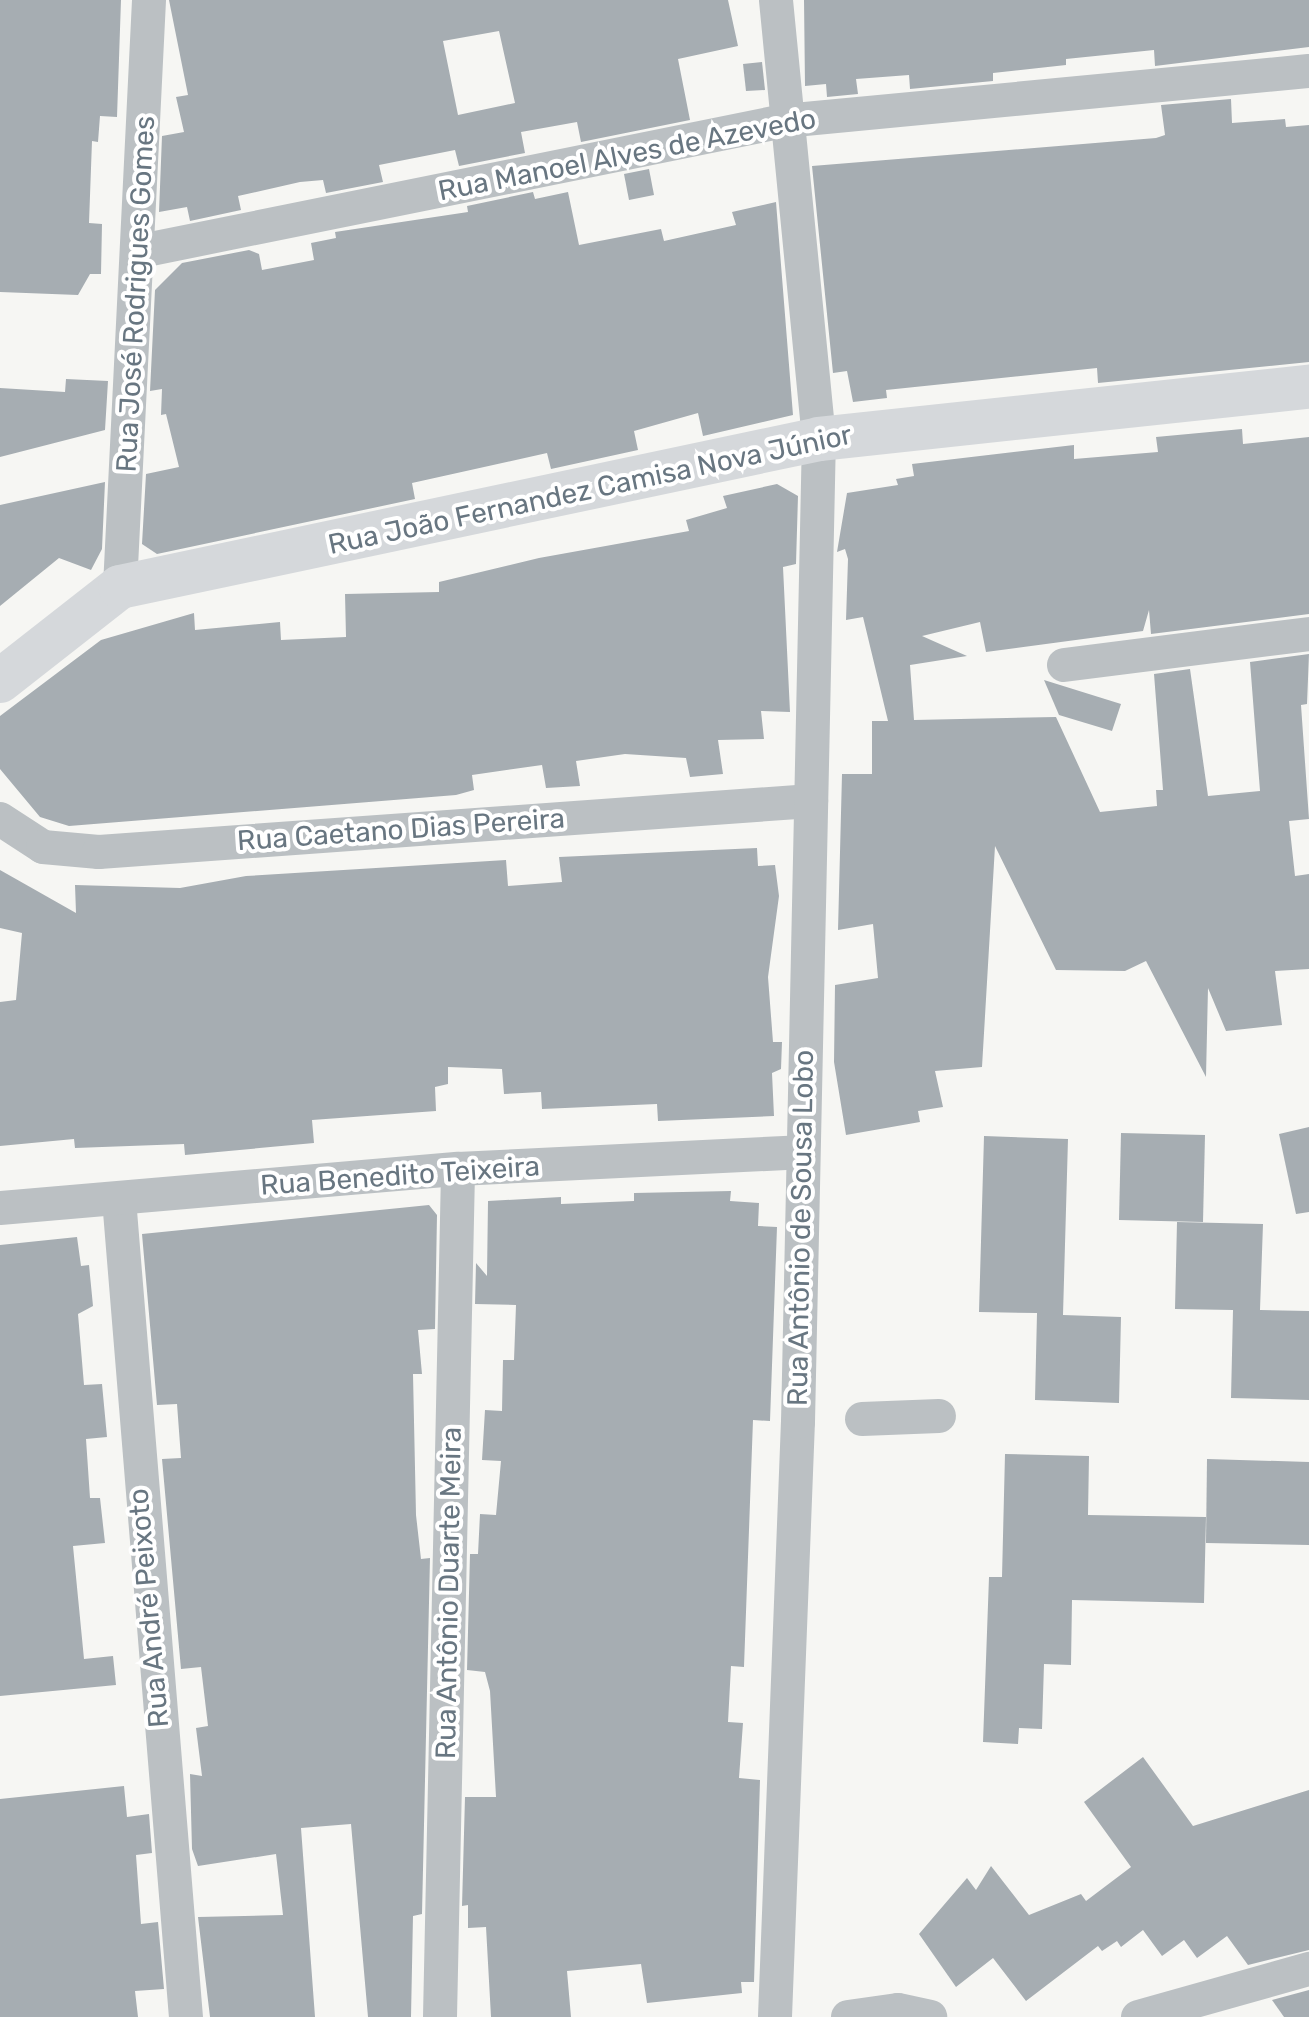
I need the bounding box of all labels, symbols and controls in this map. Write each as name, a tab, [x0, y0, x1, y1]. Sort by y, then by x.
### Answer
street label: Rua Manoel Alves de Azevedo	[435, 102, 819, 208]
street label: Rua José Rodrigues Gomes	[110, 115, 162, 473]
street label: Rua João Fernandez Camisa Nova Júnior	[325, 418, 855, 562]
street label: Rua Caetano Dias Pereira	[236, 802, 566, 858]
street label: Rua Antônio de Sousa Lobo	[781, 1049, 821, 1407]
street label: Rua Benedito Teixeira	[259, 1149, 541, 1203]
street label: Rua Antônio Duarte Meira	[429, 1426, 469, 1760]
street label: Rua André Peixoto	[122, 1487, 176, 1729]

